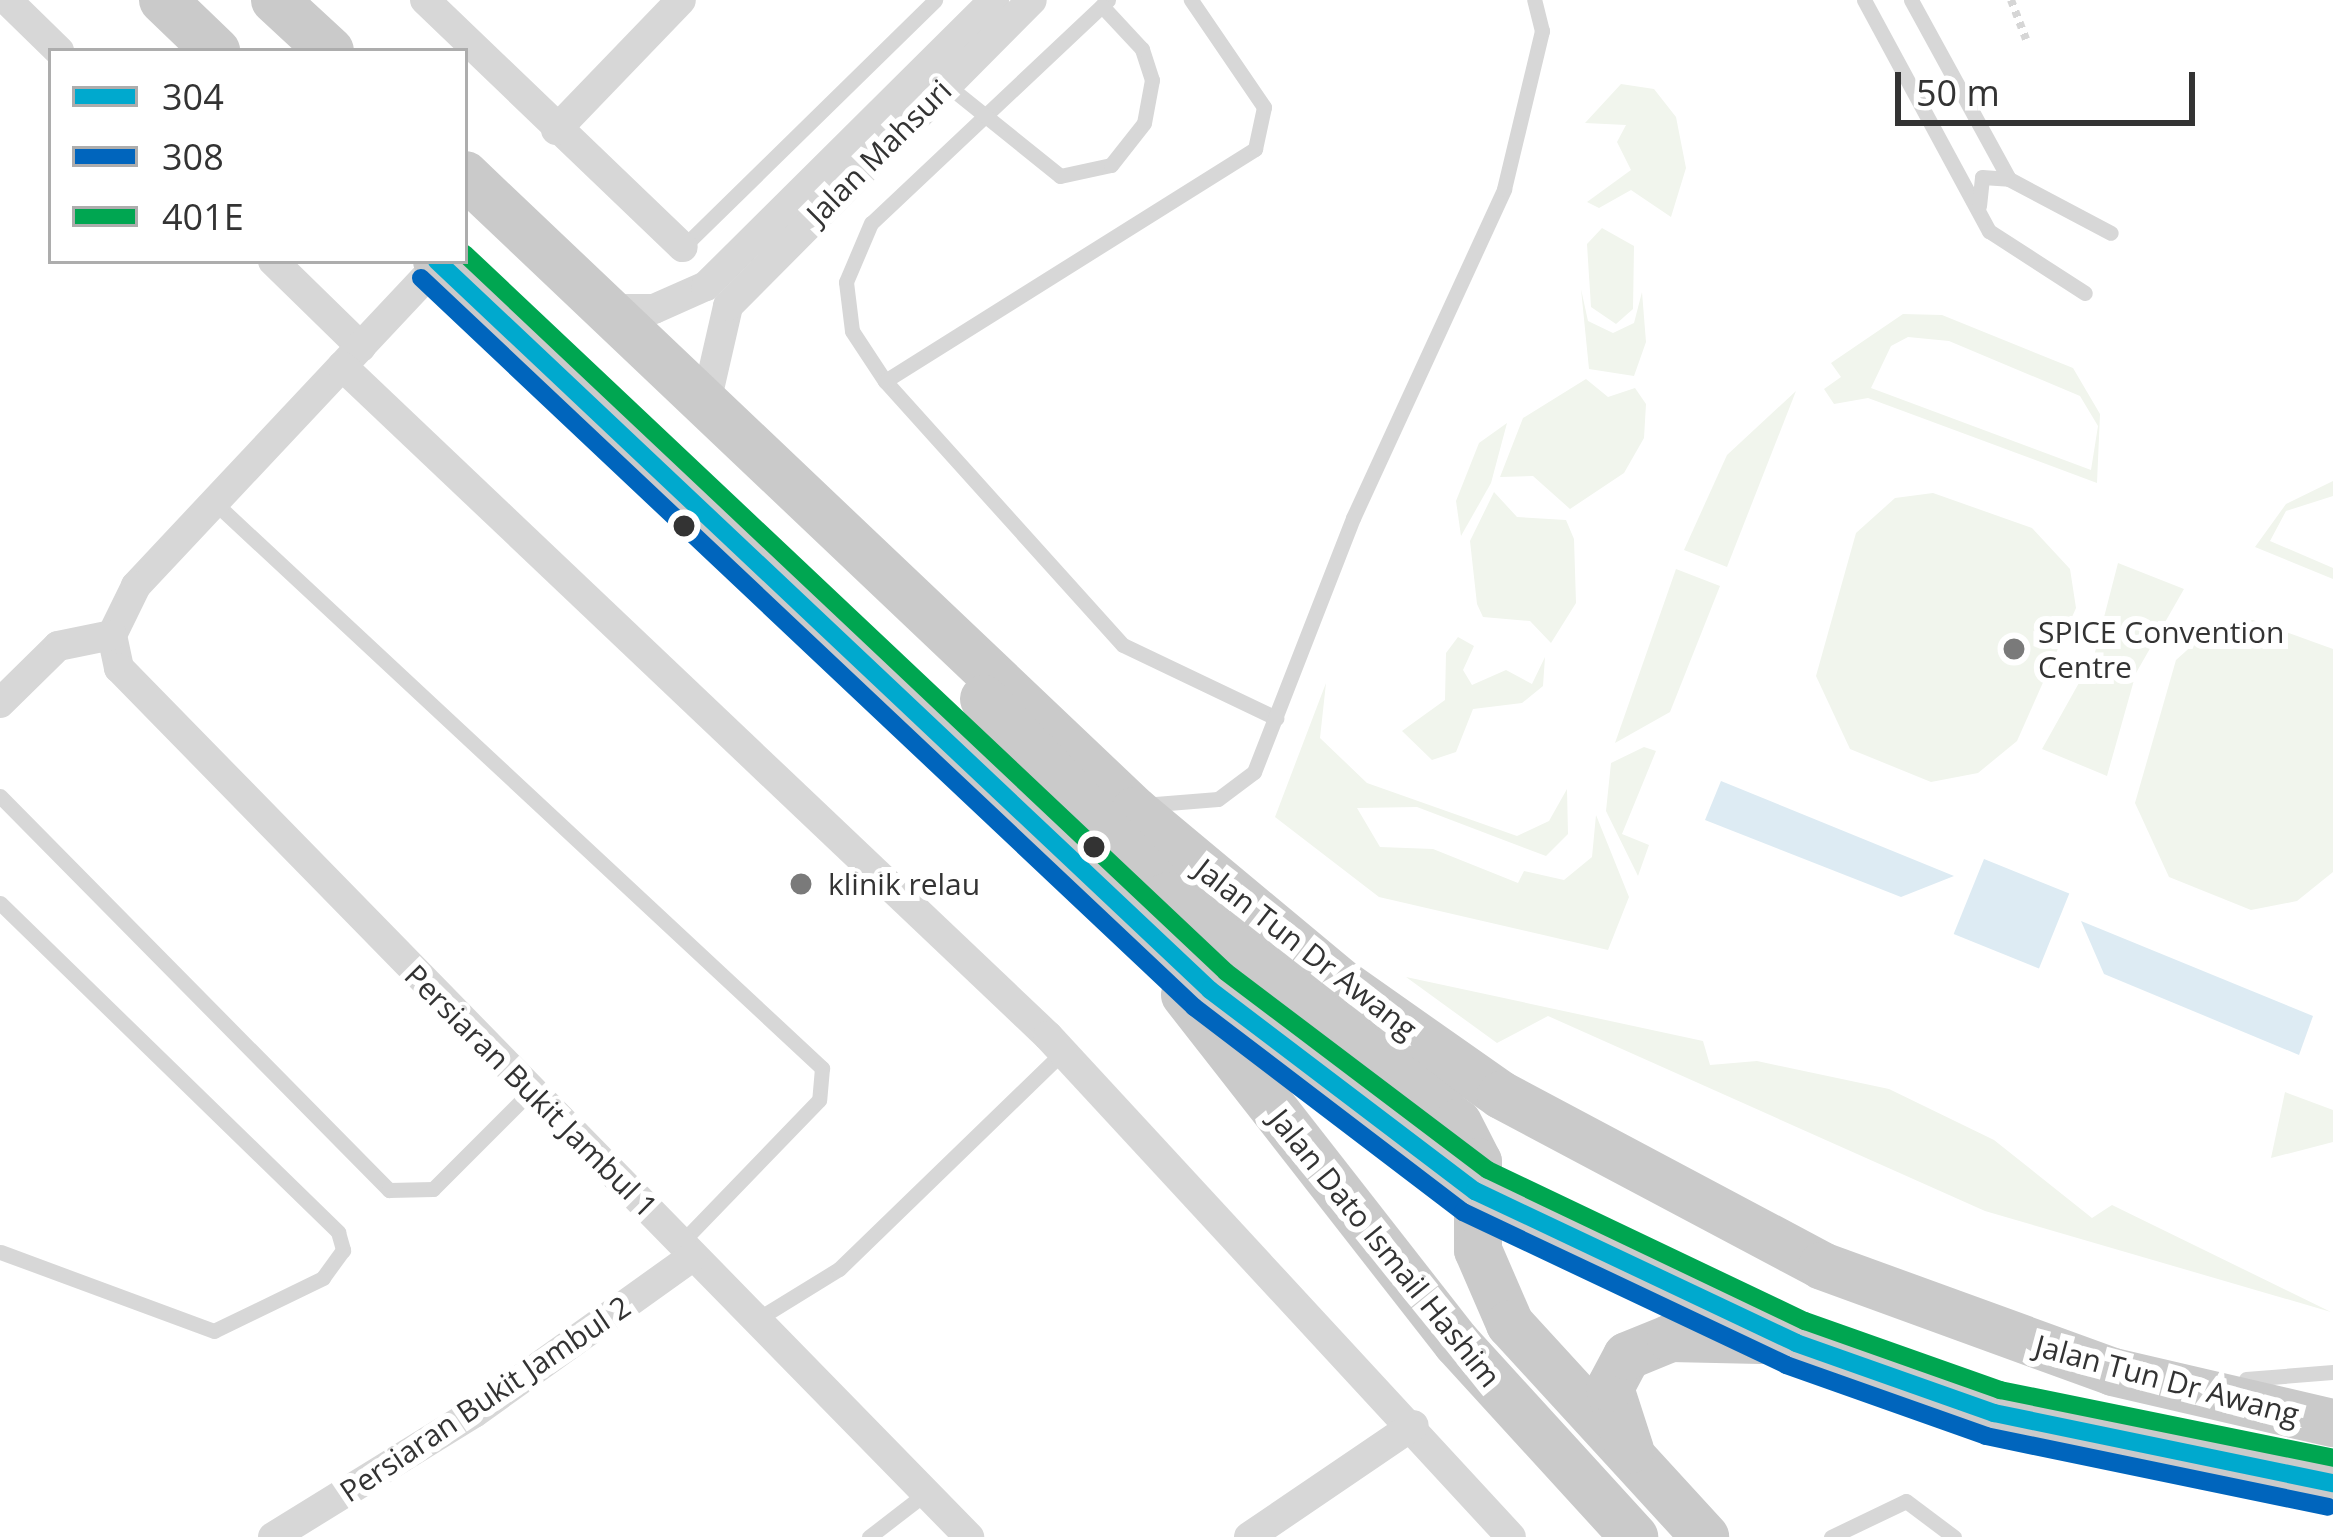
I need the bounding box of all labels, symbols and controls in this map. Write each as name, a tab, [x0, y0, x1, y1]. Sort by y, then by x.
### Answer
legend	[48, 48, 468, 264]
scale bar	[1901, 48, 2201, 122]
text: 50 m	[1916, 68, 2000, 117]
text: 304	[162, 72, 224, 121]
street label: Jalan Mahsuri	[799, 72, 959, 232]
text: 308	[162, 132, 224, 181]
text: 401E	[162, 192, 244, 241]
unlabelled marker	[673, 515, 695, 537]
place label: SPICE Convention Centre	[2038, 614, 2285, 684]
marker: SPICE Convention Centre	[2001, 636, 2027, 662]
unlabelled marker	[1083, 836, 1105, 858]
street label: Jalan Tun Dr Awang	[1188, 851, 1424, 1047]
place label: klinik relau	[828, 866, 980, 902]
marker: klinik relau	[785, 868, 817, 900]
street label: Persiaran Bukit Jambul 1	[397, 957, 665, 1225]
street label: Jalan Dato Ismail Hashim	[1262, 1102, 1508, 1394]
street label: Persiaran Bukit Jambul 2	[333, 1288, 637, 1510]
street label: Jalan Tun Dr Awang	[2031, 1327, 2303, 1433]

